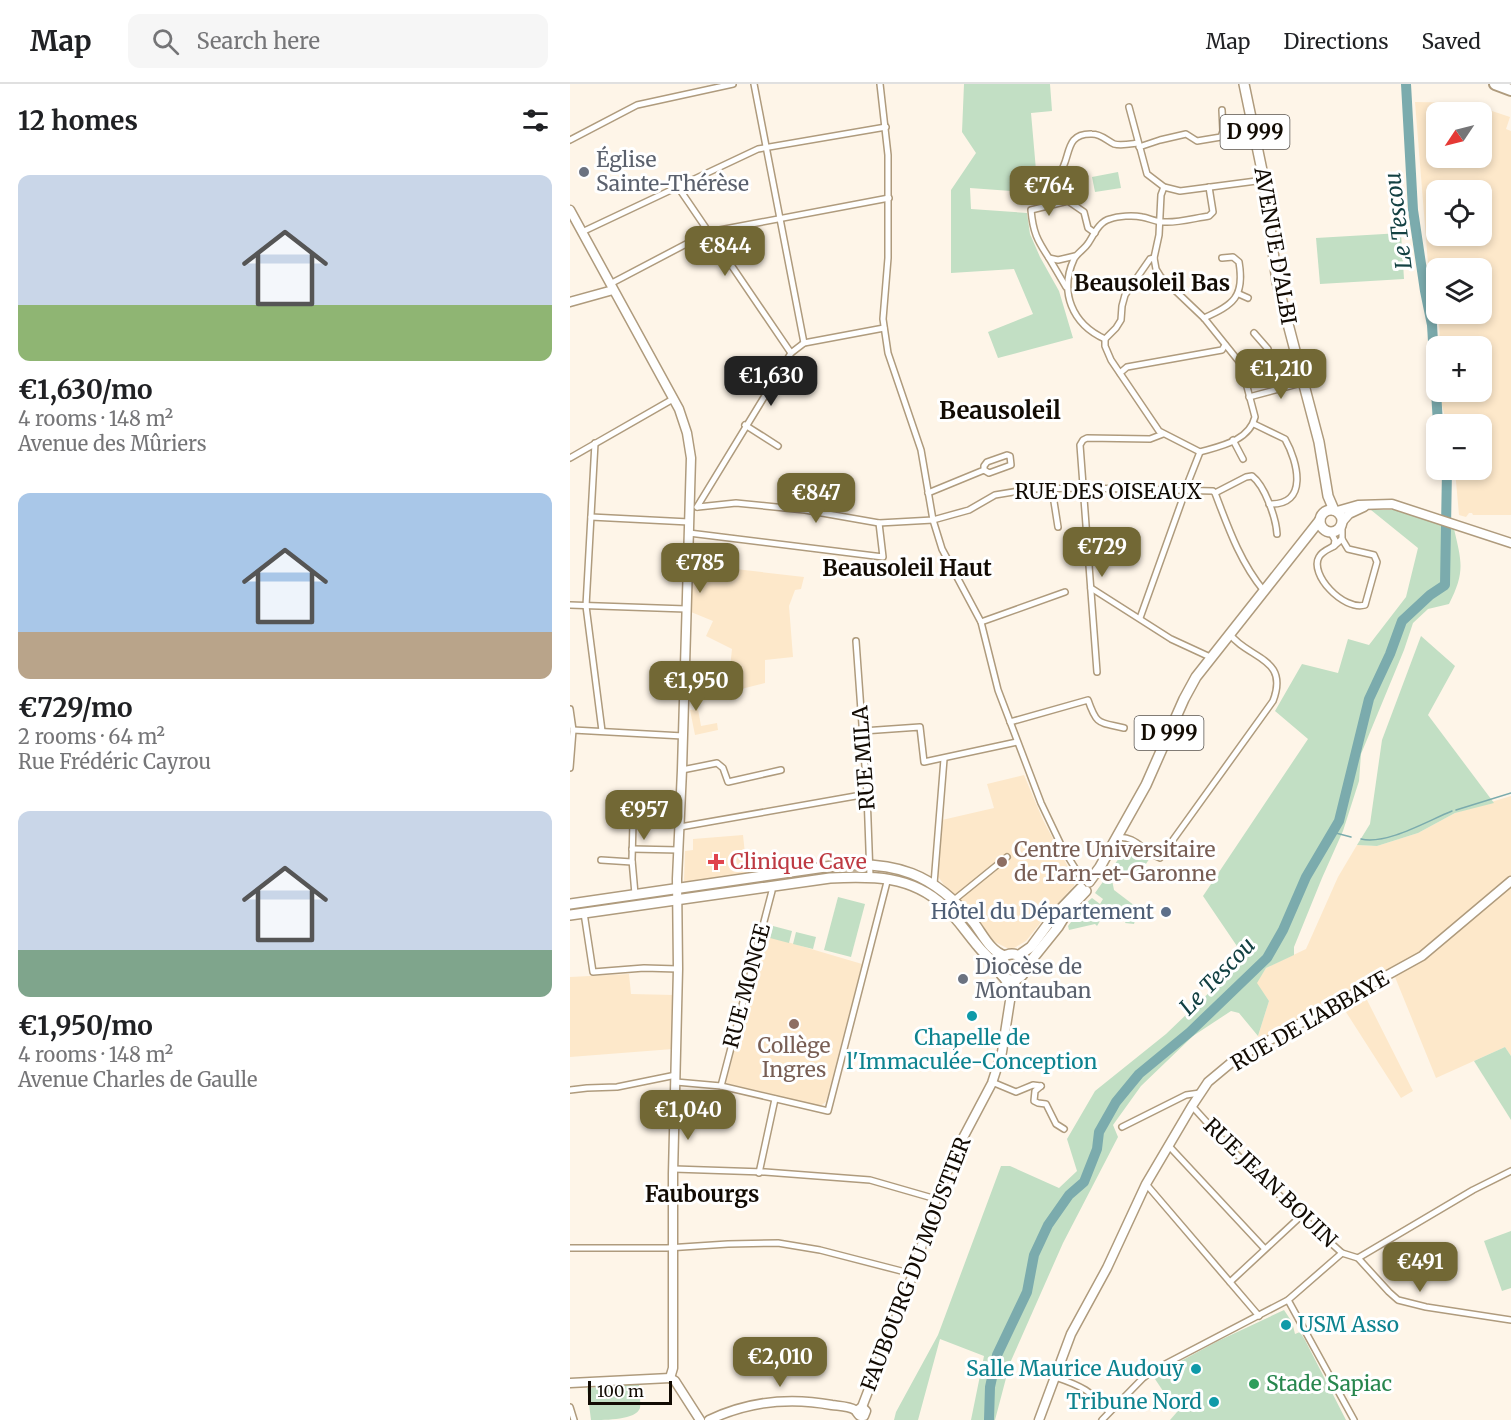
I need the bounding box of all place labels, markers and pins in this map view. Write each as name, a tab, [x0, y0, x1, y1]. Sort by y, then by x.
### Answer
place label: Église Sainte-Thérèse	[596, 145, 749, 197]
marker: Église Sainte-Thérèse	[577, 165, 591, 179]
pin: €764	[1013, 166, 1085, 217]
pin: €844	[689, 226, 761, 277]
pin: €1,210	[1232, 349, 1330, 400]
pin: €1,630	[722, 356, 820, 407]
pin: €847	[780, 473, 852, 524]
pin: €729	[1066, 527, 1138, 578]
pin: €785	[664, 543, 736, 594]
pin: €1,950	[647, 661, 745, 712]
pin: €957	[608, 790, 680, 841]
place label: Centre Universitaire de Tarn-et-Garonne	[1014, 836, 1216, 887]
place label: Clinique Cave	[730, 848, 867, 875]
marker: Clinique Cave	[707, 853, 725, 871]
marker: Centre Universitaire de Tarn-et-Garonne	[995, 855, 1009, 869]
place label: Hôtel du Département	[931, 898, 1154, 925]
marker: Hôtel du Département	[1159, 905, 1173, 919]
place label: Diocèse de Montauban	[975, 953, 1092, 1004]
marker: Diocèse de Montauban	[956, 972, 970, 986]
marker: Chapelle de l'Immaculée-Conception	[965, 1009, 979, 1023]
marker: Collège Ingres	[787, 1017, 801, 1031]
place label: Chapelle de l'Immaculée-Conception	[847, 1024, 1097, 1075]
place label: Collège Ingres	[757, 1032, 831, 1083]
pin: €1,040	[639, 1090, 737, 1141]
pin: €491	[1384, 1242, 1456, 1293]
place label: USM Asso	[1298, 1311, 1399, 1338]
marker: USM Asso	[1279, 1318, 1293, 1332]
pin: €2,010	[731, 1337, 829, 1388]
place label: Salle Maurice Audouy	[966, 1355, 1185, 1382]
marker: Salle Maurice Audouy	[1189, 1362, 1203, 1376]
place label: Stade Sapiac	[1266, 1370, 1392, 1397]
marker: Stade Sapiac	[1247, 1377, 1261, 1391]
place label: Tribune Nord	[1066, 1388, 1202, 1415]
marker: Tribune Nord	[1207, 1395, 1221, 1409]

